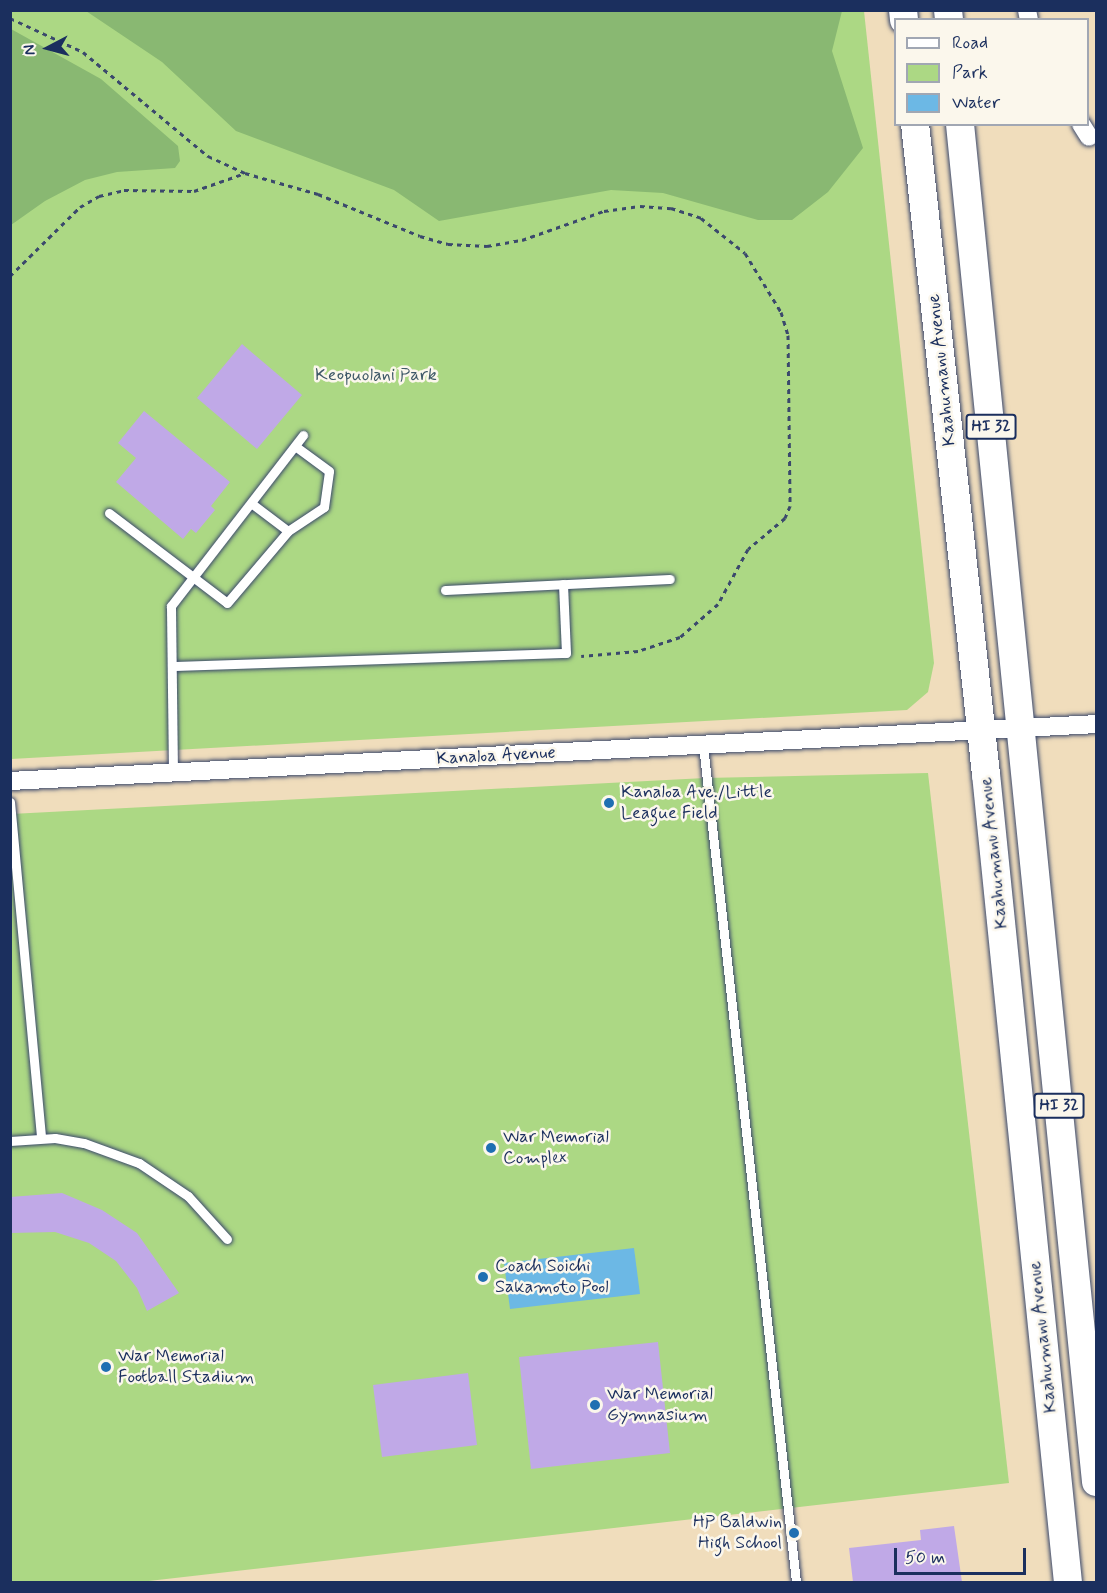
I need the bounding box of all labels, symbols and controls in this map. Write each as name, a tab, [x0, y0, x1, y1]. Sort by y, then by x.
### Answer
north arrow	[18, 18, 78, 78]
legend	[894, 18, 1089, 126]
text: Road	[952, 31, 988, 55]
text: N	[19, 44, 41, 56]
text: Park	[952, 61, 988, 85]
text: Water	[952, 91, 1000, 115]
street label: Kaahumanu Avenue	[923, 292, 961, 448]
park label: Keopuolani Park	[316, 364, 436, 386]
road number: HI 32	[966, 414, 1016, 440]
street label: Kanaloa Avenue	[435, 742, 557, 770]
street label: Kaahumanu Avenue	[975, 775, 1013, 931]
place label: Kanaloa Ave./Little League Field	[621, 782, 772, 824]
marker: Kanaloa Ave./Little League Field	[602, 796, 616, 810]
road number: HI 32	[1034, 1093, 1084, 1119]
place label: War Memorial Complex	[503, 1127, 617, 1170]
marker: War Memorial Complex	[484, 1141, 498, 1155]
place label: Coach Soichi Sakamoto Pool	[495, 1256, 608, 1298]
street label: Kaahumanu Avenue	[1024, 1259, 1062, 1415]
marker: Coach Soichi Sakamoto Pool	[476, 1270, 490, 1284]
place label: War Memorial Football Stadium	[118, 1346, 245, 1388]
marker: War Memorial Football Stadium	[99, 1360, 113, 1374]
place label: War Memorial Gymnasium	[607, 1384, 721, 1426]
marker: War Memorial Gymnasium	[588, 1398, 602, 1412]
place label: HP Baldwin High School	[694, 1512, 782, 1555]
marker: HP Baldwin High School	[787, 1526, 801, 1540]
scale bar	[897, 1536, 1029, 1574]
text: 50 m	[905, 1546, 945, 1570]

